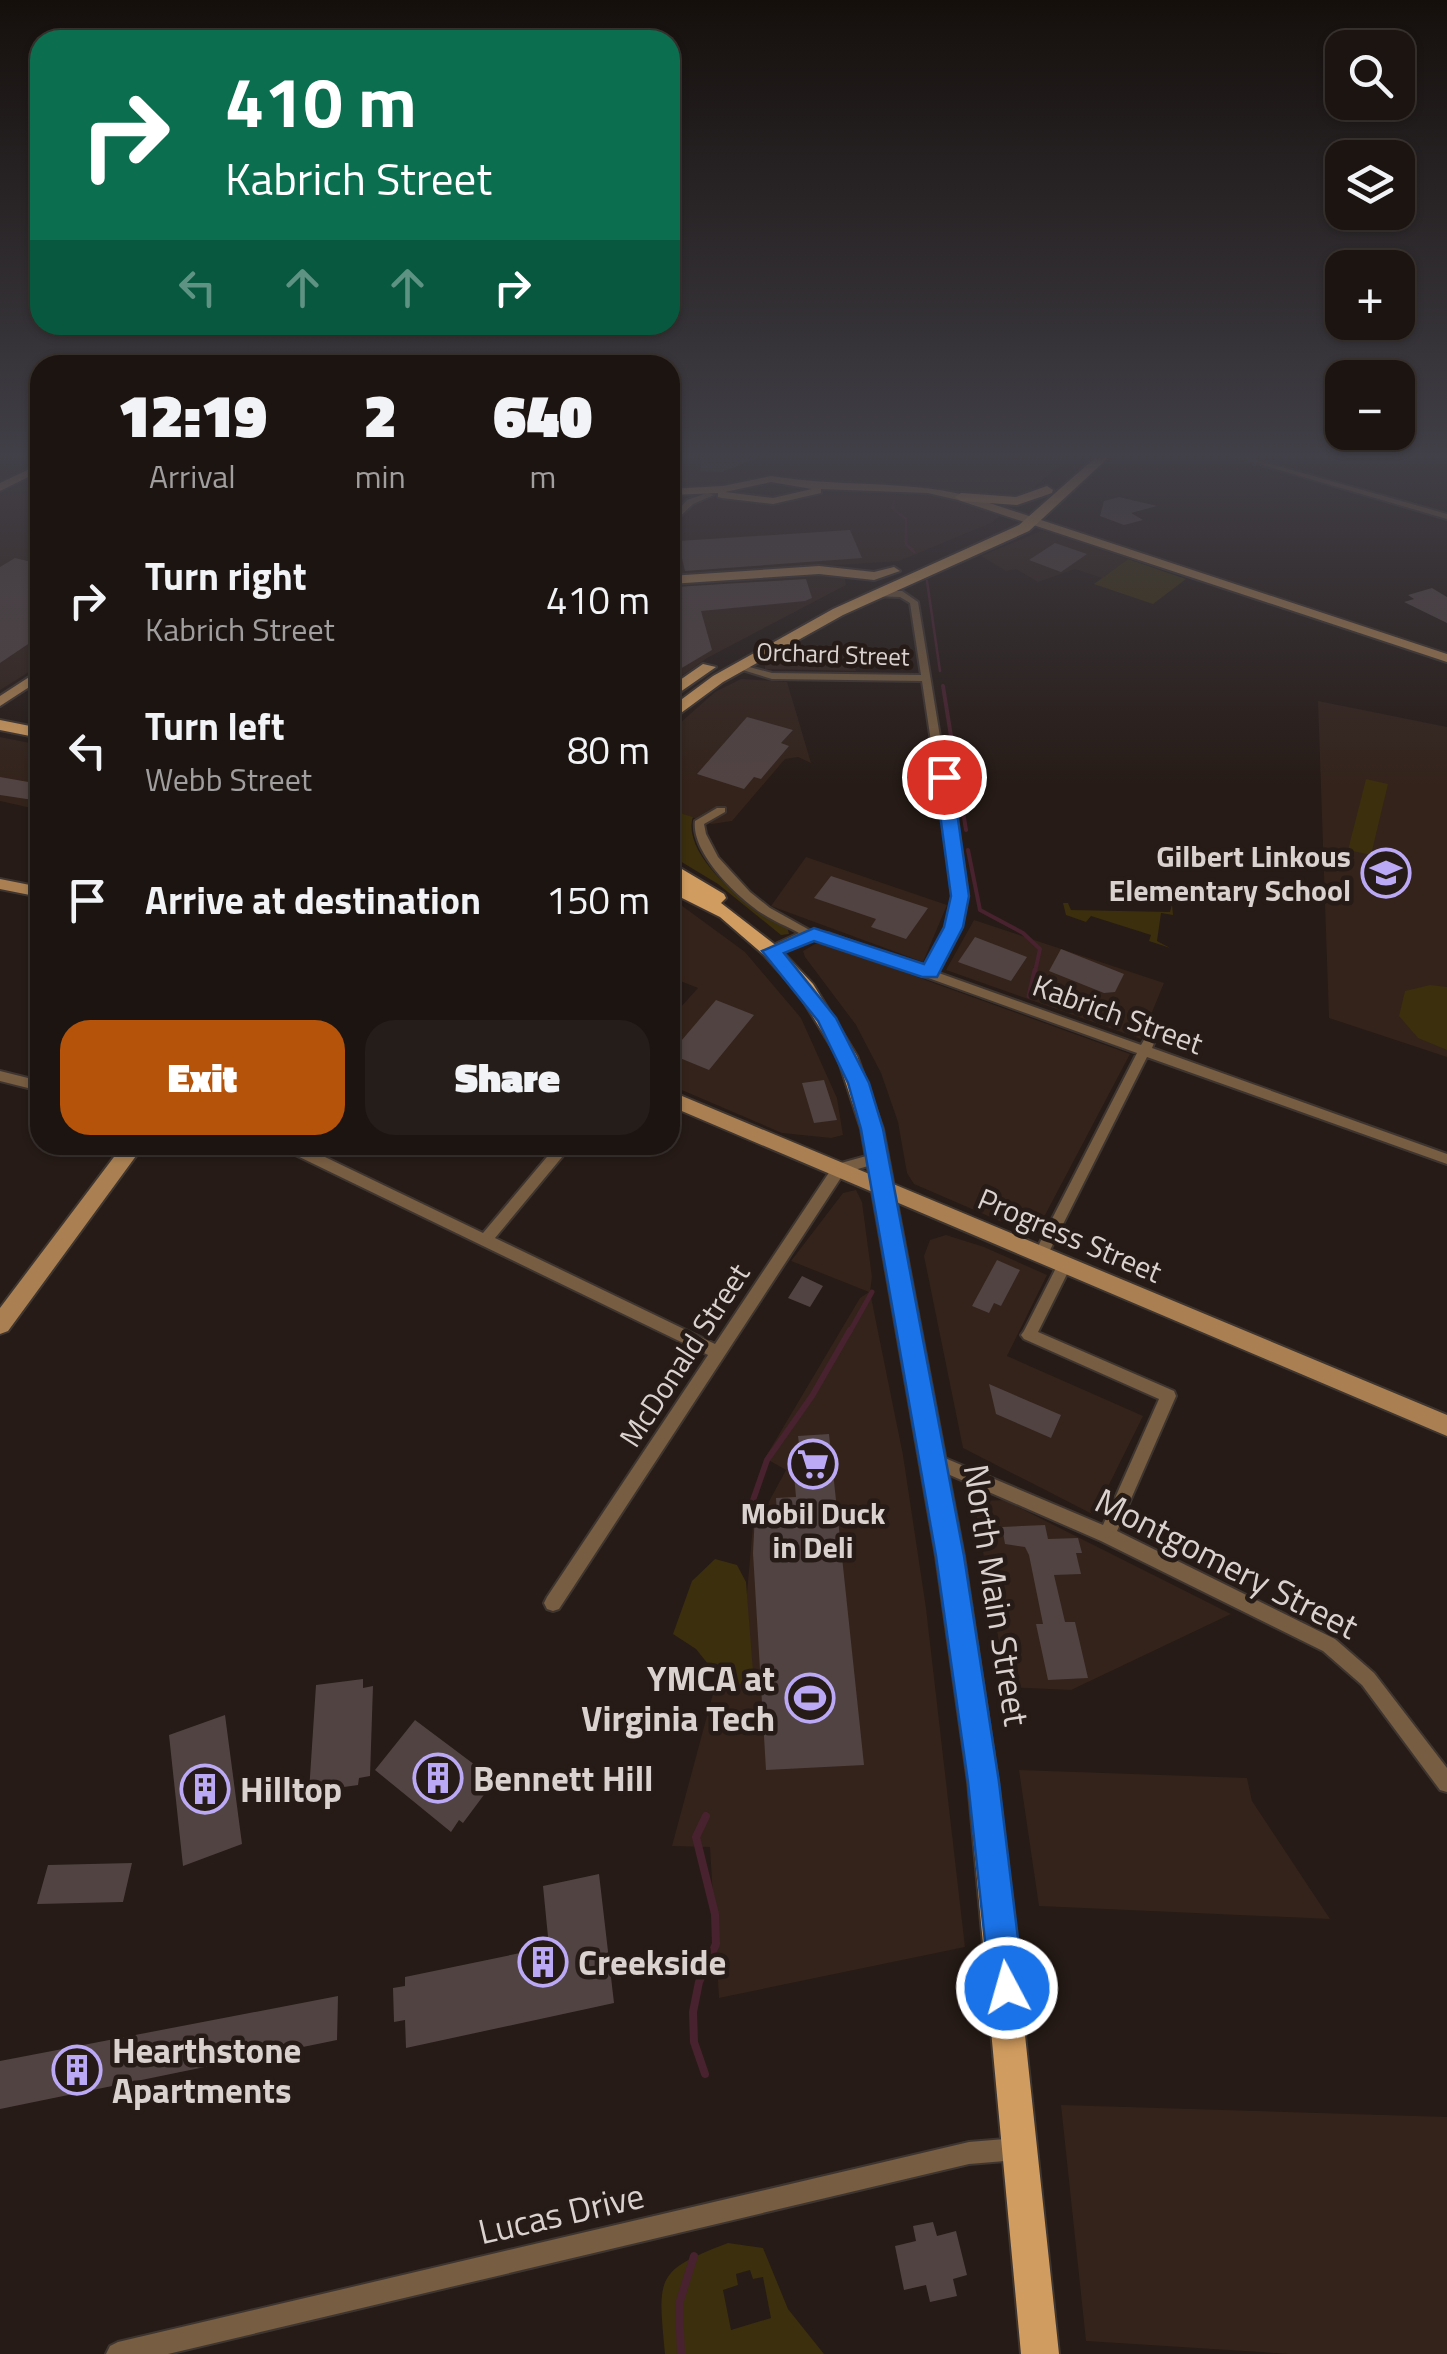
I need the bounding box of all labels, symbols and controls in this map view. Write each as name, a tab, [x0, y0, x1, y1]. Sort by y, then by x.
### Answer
map controls	[1325, 30, 1415, 450]
button: search	[1325, 30, 1415, 120]
text: 410 m	[225, 48, 417, 154]
icon: right	[60, 70, 190, 200]
button: layers	[1325, 140, 1415, 230]
text: Kabrich Street	[225, 144, 492, 212]
button: +	[1325, 250, 1415, 340]
icon: left	[170, 260, 225, 315]
icon: ahead	[275, 260, 330, 315]
icon: ahead	[380, 260, 435, 315]
icon: right	[485, 260, 540, 315]
button: −	[1325, 360, 1415, 450]
text: 12:19	[118, 369, 267, 460]
text: 2	[364, 369, 397, 460]
text: 640	[493, 369, 592, 460]
text: Arrival	[149, 452, 236, 500]
text: min	[355, 452, 406, 500]
text: m	[529, 452, 556, 500]
text: Turn right	[145, 547, 307, 605]
text: 410 m	[546, 571, 650, 629]
icon: right	[60, 573, 115, 628]
text: Kabrich Street	[145, 605, 335, 653]
street label: Orchard Street	[756, 632, 910, 676]
text: Turn left	[145, 697, 285, 755]
text: 80 m	[567, 721, 650, 779]
icon: left	[60, 723, 115, 778]
pin	[902, 735, 987, 820]
icon: arrive	[917, 750, 972, 805]
text: Webb Street	[145, 755, 312, 803]
place label: Gilbert Linkous Elementary School	[1109, 833, 1351, 913]
school or university icon: Gilbert Linkous Elementary School	[1360, 847, 1412, 899]
text: Arrive at destination	[145, 871, 481, 929]
text: 150 m	[546, 871, 650, 929]
icon: arrive	[60, 873, 115, 928]
street label: Kabrich Street	[1027, 962, 1210, 1066]
button: Exit	[60, 1020, 345, 1135]
button: Share	[365, 1020, 650, 1135]
street label: Progress Street	[971, 1175, 1170, 1295]
street label: McDonald Street	[607, 1254, 761, 1456]
supermarket icon: Mobil Duck in Deli	[787, 1438, 839, 1490]
street label: North Main Street	[950, 1460, 1044, 1730]
street label: Montgomery Street	[1086, 1473, 1368, 1653]
place label: Mobil Duck in Deli	[741, 1490, 886, 1570]
place label: YMCA at Virginia Tech	[581, 1651, 775, 1745]
sports icon: YMCA at Virginia Tech	[784, 1672, 836, 1724]
place label: Bennett Hill	[473, 1751, 654, 1805]
building icon: Bennett Hill	[412, 1752, 464, 1804]
place label: Hilltop	[240, 1762, 342, 1816]
building icon: Hilltop	[179, 1763, 231, 1815]
place label: Creekside	[578, 1935, 726, 1989]
building icon: Creekside	[517, 1936, 569, 1988]
position arrow	[955, 1936, 1059, 2040]
place label: Hearthstone Apartments	[112, 2023, 301, 2117]
building icon: Hearthstone Apartments	[51, 2044, 103, 2096]
street label: Lucas Drive	[473, 2168, 649, 2258]

